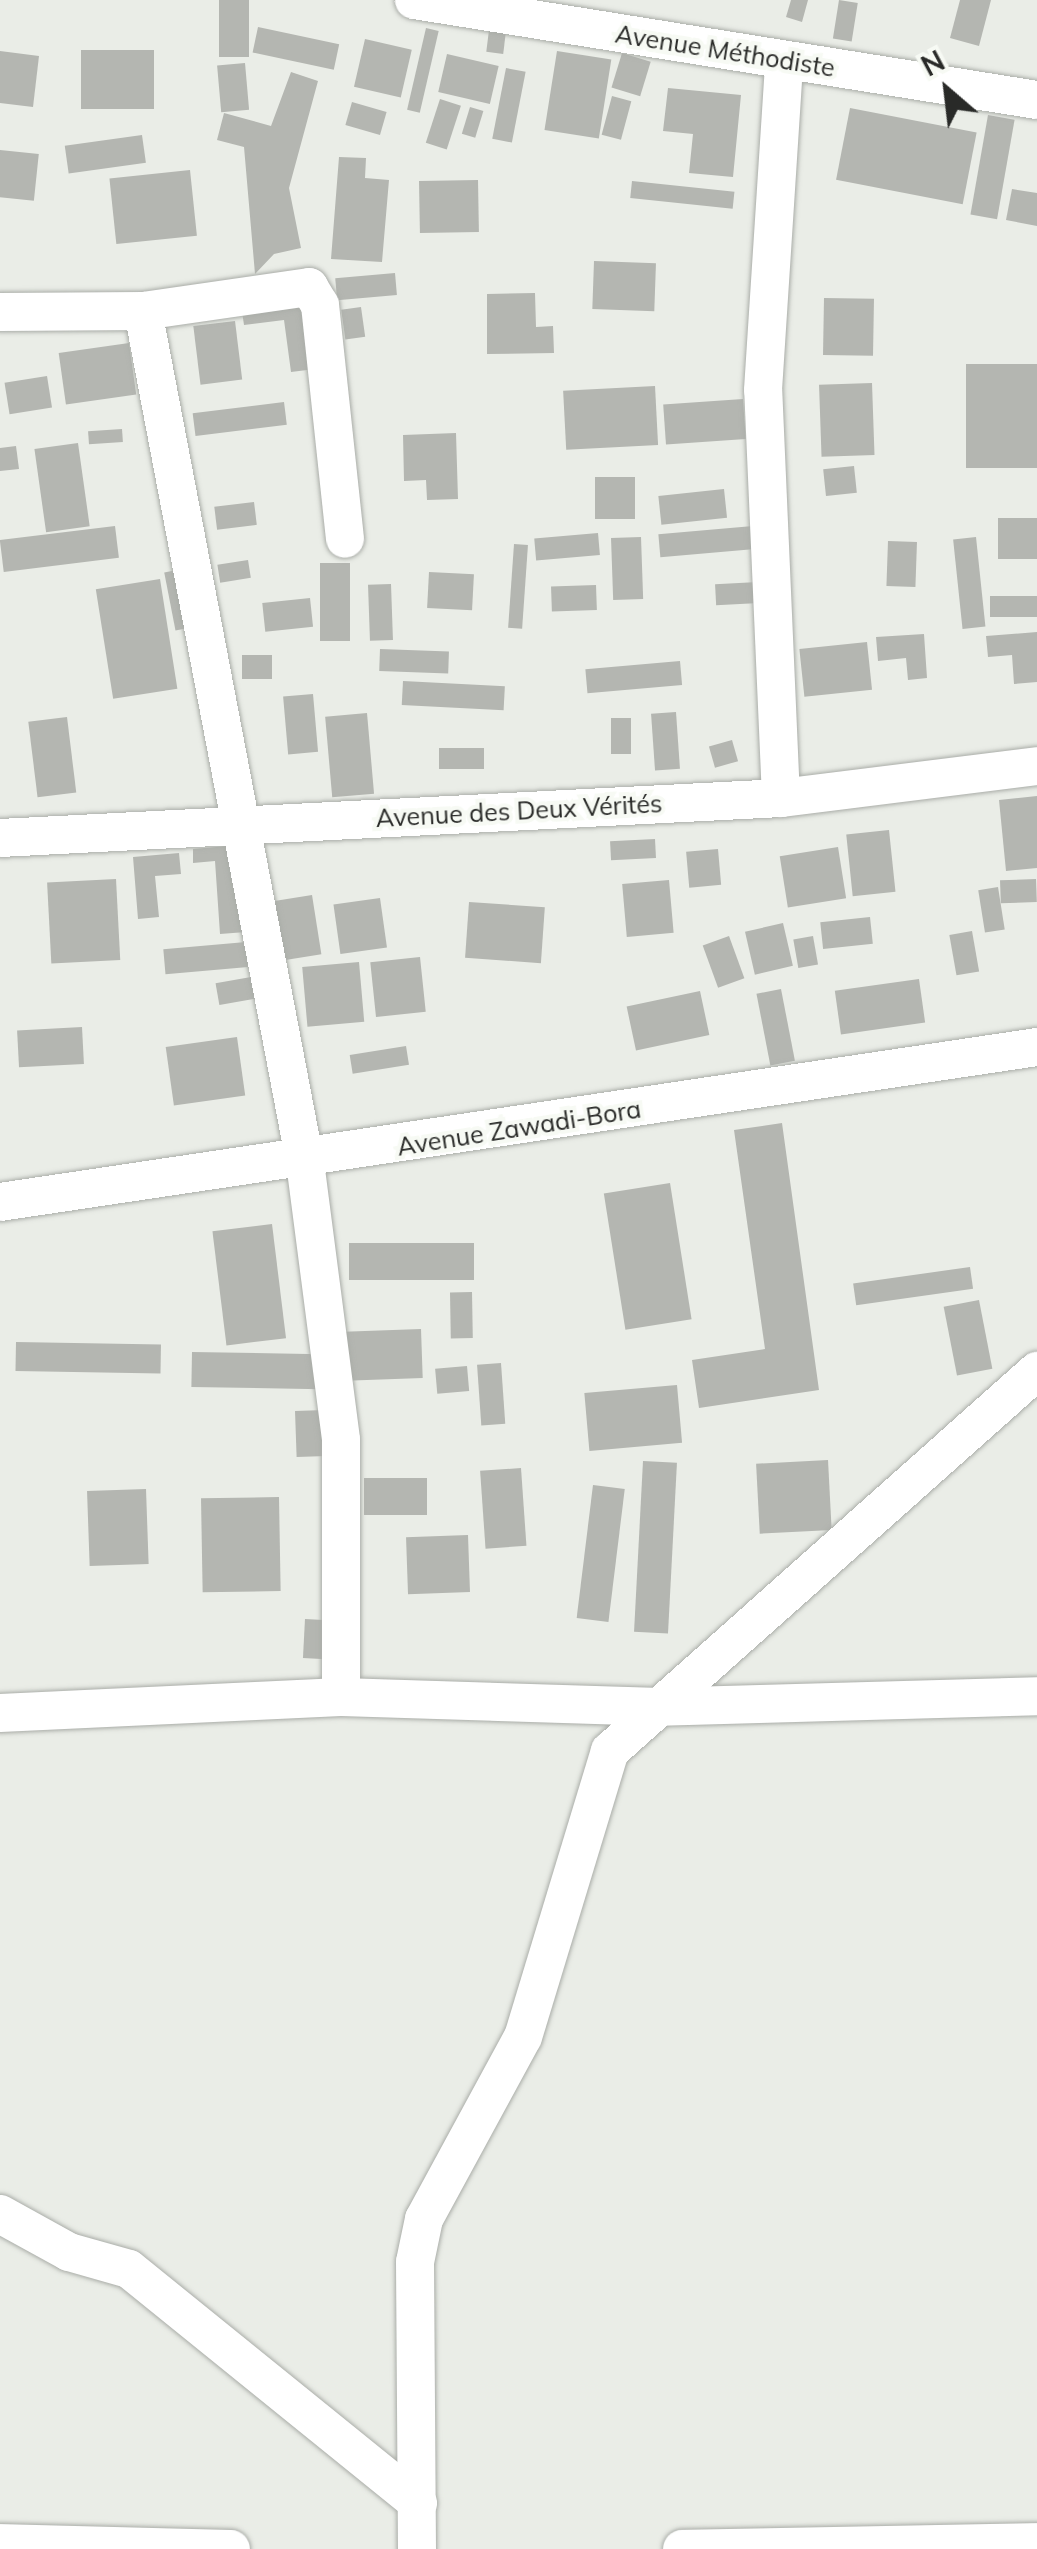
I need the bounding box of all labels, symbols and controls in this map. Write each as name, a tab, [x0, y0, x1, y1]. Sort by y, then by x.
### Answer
street label: Avenue Méthodiste	[613, 19, 837, 83]
north arrow	[897, 40, 997, 140]
text: N	[915, 43, 950, 83]
street label: Avenue des Deux Vérités	[375, 789, 663, 833]
street label: Avenue Zawadi-Bora	[395, 1094, 643, 1162]

